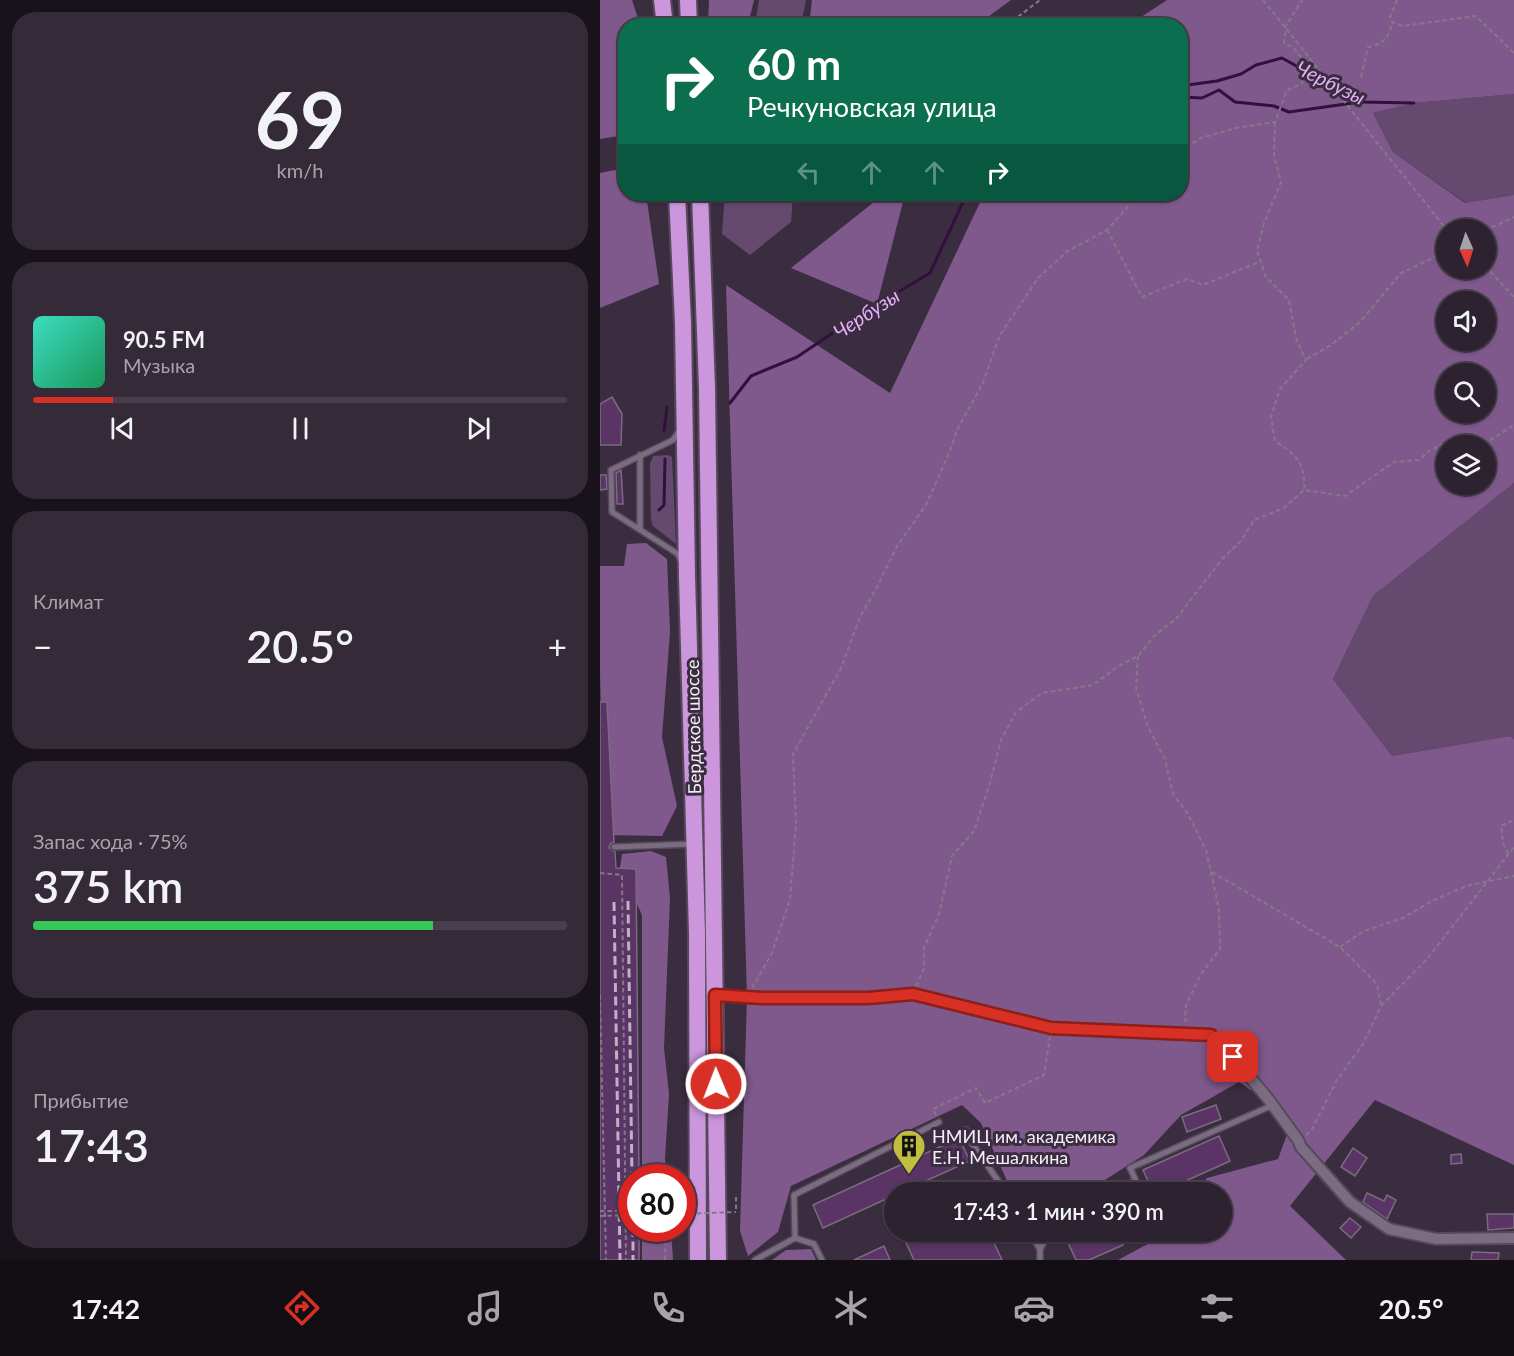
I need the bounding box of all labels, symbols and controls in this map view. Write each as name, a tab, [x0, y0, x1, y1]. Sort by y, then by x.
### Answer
text: 60 m	[747, 39, 841, 89]
icon: right	[648, 42, 726, 120]
water label: Чербузы	[1293, 55, 1369, 109]
text: 69	[255, 72, 345, 166]
text: Речкуновская улица	[747, 90, 997, 123]
icon: left	[792, 156, 825, 189]
icon: ahead	[855, 156, 888, 189]
icon: ahead	[918, 156, 951, 189]
icon: right	[981, 156, 1014, 189]
text: km/h	[277, 158, 323, 182]
north arrow	[1436, 219, 1496, 279]
map controls	[1436, 219, 1496, 495]
water label: Чербузы	[829, 283, 904, 343]
button: sound	[1436, 291, 1496, 351]
text: 90.5 FM	[123, 326, 205, 353]
text: Музыка	[123, 353, 195, 377]
button: search	[1436, 363, 1496, 423]
icon: previous	[106, 412, 139, 445]
icon: pause	[284, 412, 317, 445]
icon: next	[462, 412, 495, 445]
button: layers	[1436, 435, 1496, 495]
text: Климат	[33, 589, 104, 613]
text: 20.5°	[246, 619, 354, 673]
text: −	[33, 626, 52, 666]
text: +	[548, 626, 567, 666]
street label: Бердское шоссе	[681, 660, 705, 794]
text: Запас хода · 75%	[33, 829, 188, 853]
text: 375 km	[33, 859, 183, 913]
pin	[1207, 1031, 1258, 1082]
icon: arrive	[1216, 1040, 1249, 1073]
position arrow	[684, 1052, 748, 1116]
text: Прибытие	[33, 1088, 129, 1112]
text: 17:43	[33, 1118, 149, 1172]
place label: НМИЦ им. академика Е.Н. Мешалкина	[932, 1125, 1116, 1168]
building icon: НМИЦ им. академика Е.Н. Мешалкина	[891, 1128, 927, 1175]
speed limit sign: 80	[618, 1164, 696, 1242]
text: 17:43 · 1 мин · 390 m	[952, 1198, 1164, 1225]
icon: directions	[281, 1287, 323, 1329]
icon: music	[464, 1287, 506, 1329]
icon: phone	[647, 1287, 689, 1329]
icon: climate	[830, 1287, 872, 1329]
icon: car	[1013, 1287, 1055, 1329]
icon: filters	[1196, 1287, 1238, 1329]
text: 17:42	[70, 1292, 140, 1325]
text: 20.5°	[1379, 1292, 1443, 1325]

